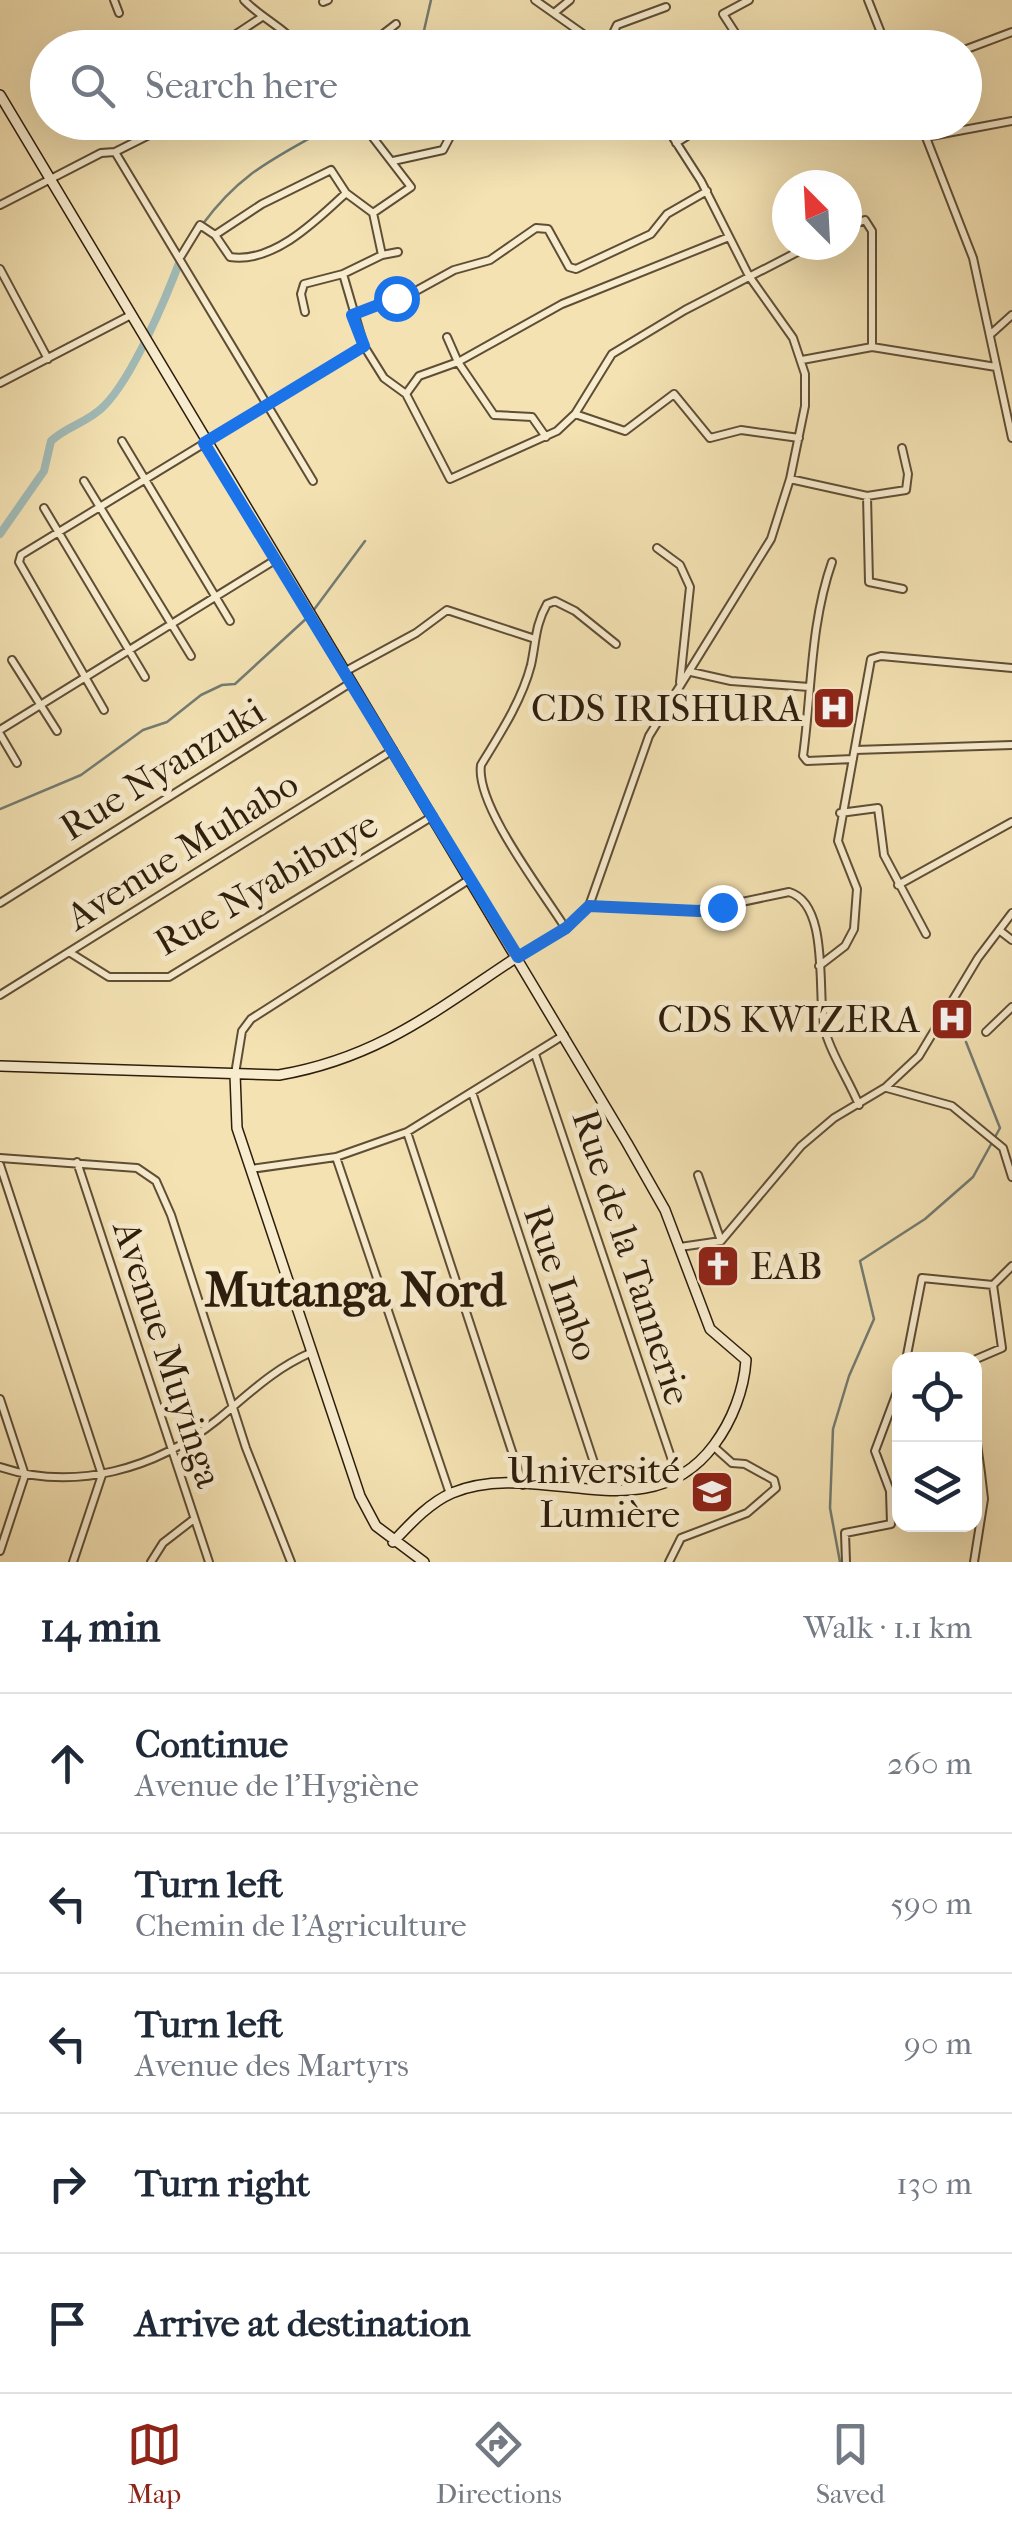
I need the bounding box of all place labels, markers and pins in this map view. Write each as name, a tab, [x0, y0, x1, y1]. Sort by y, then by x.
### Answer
hospital icon: CDS IRISHURA	[811, 685, 857, 731]
place label: CDS IRISHURA	[531, 686, 802, 731]
hospital icon: CDS KWIZERA	[929, 996, 975, 1042]
place label: CDS KWIZERA	[658, 997, 920, 1042]
church icon: EAB	[695, 1243, 741, 1289]
place label: EAB	[750, 1244, 823, 1289]
place label: Université Lumière	[507, 1448, 680, 1537]
school or university icon: Université Lumière	[689, 1469, 735, 1515]

